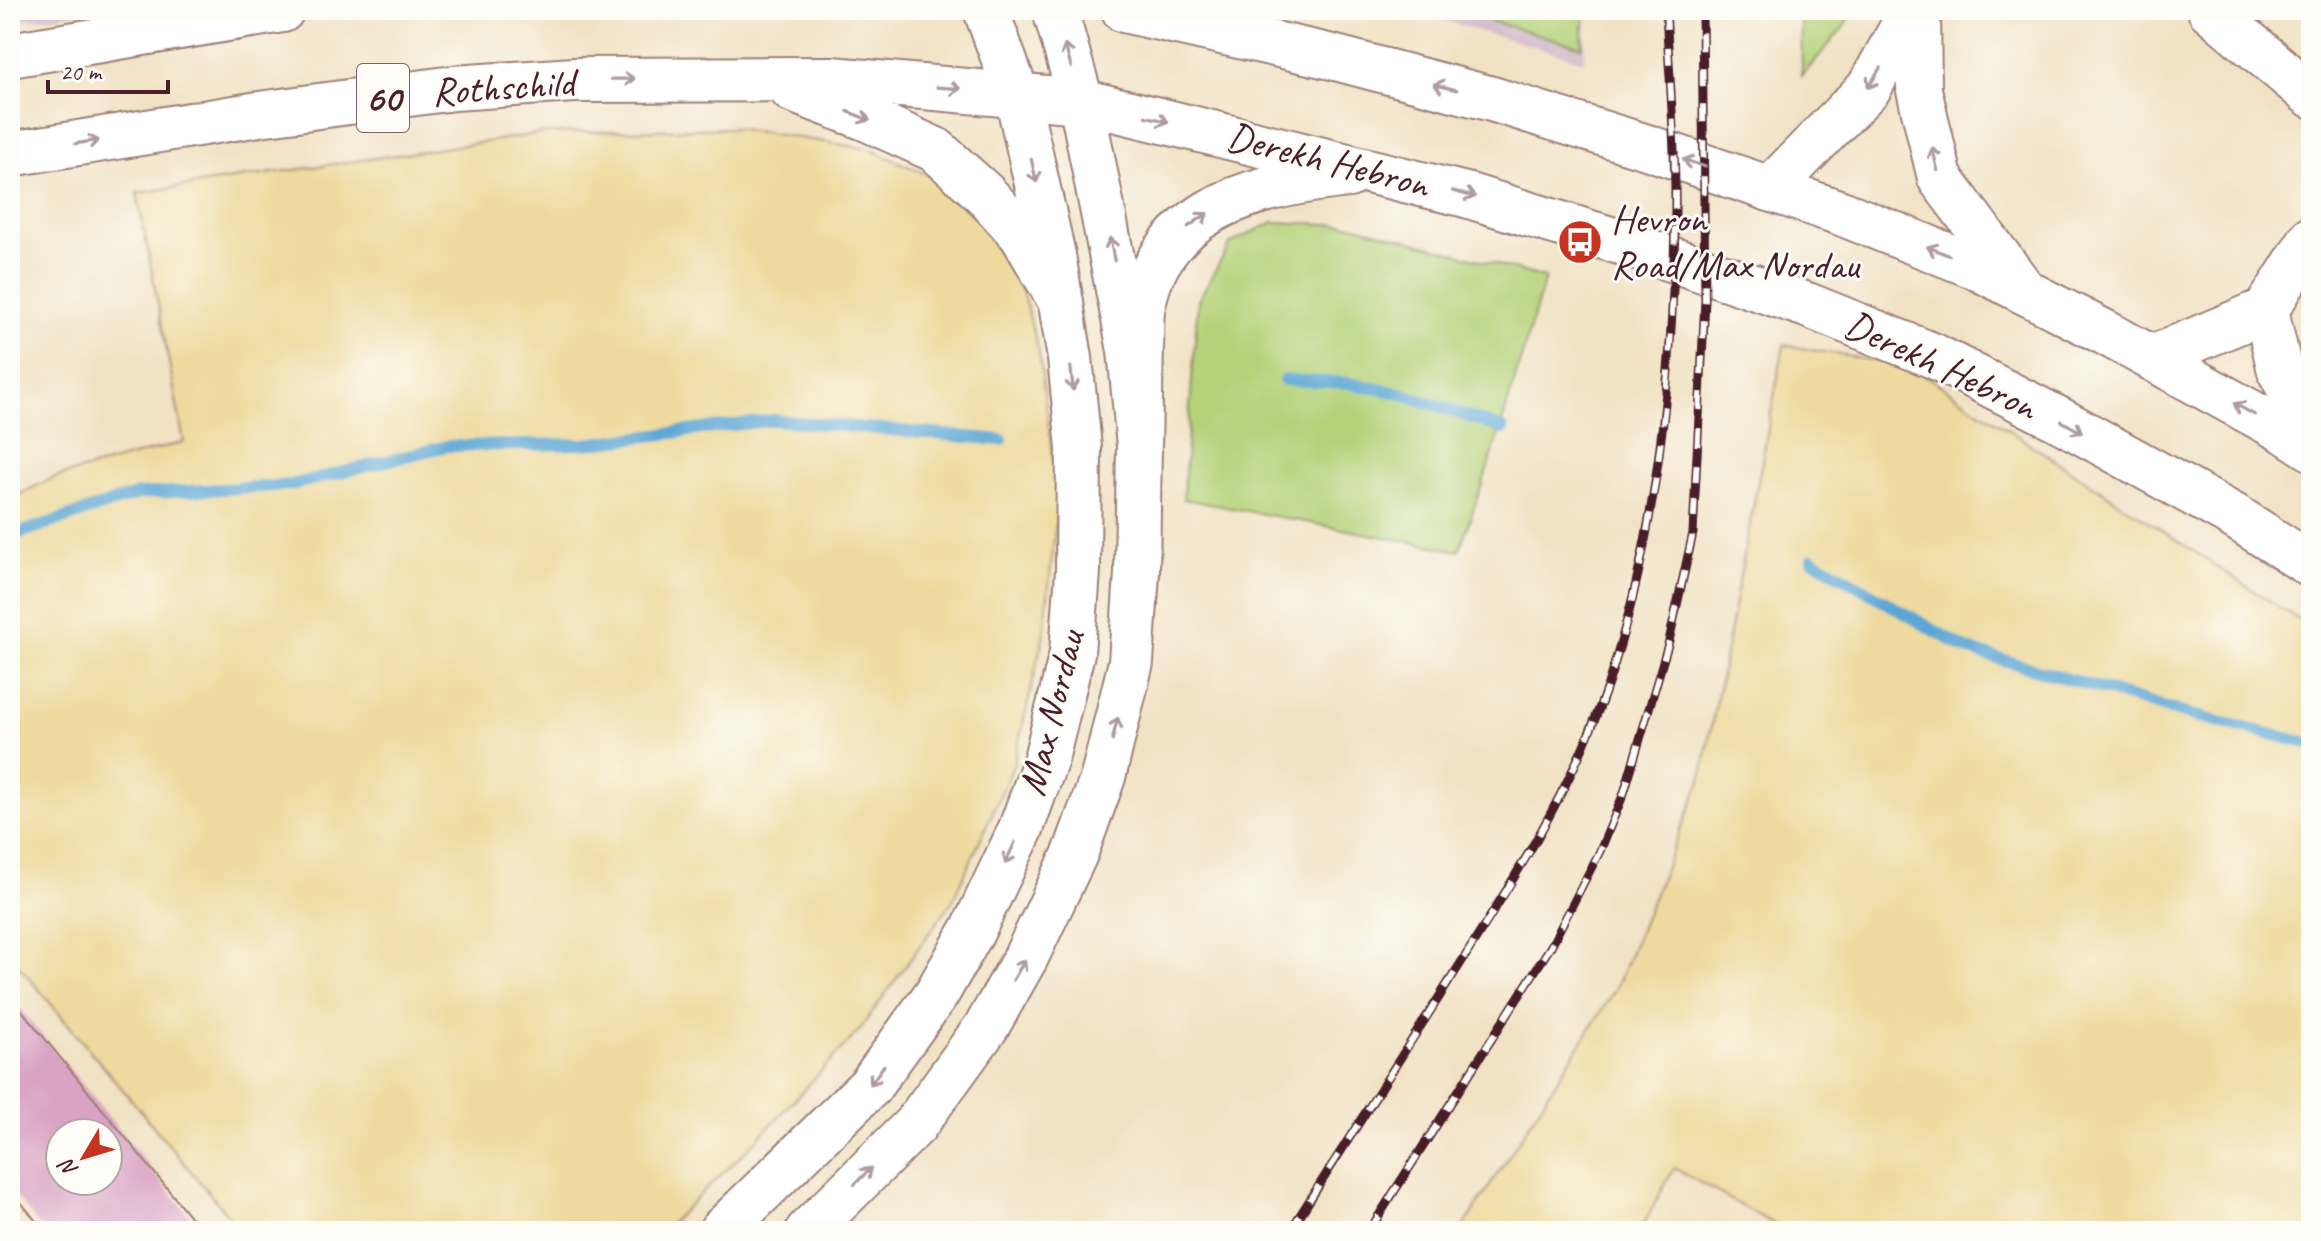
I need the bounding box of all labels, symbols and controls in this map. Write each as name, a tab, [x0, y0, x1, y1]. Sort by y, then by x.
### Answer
one-way arrow	[1060, 43, 1075, 69]
scale bar	[48, 44, 168, 94]
text: 20 m	[60, 57, 103, 87]
street label: Rothschild	[430, 57, 582, 117]
road number: 60	[357, 64, 409, 132]
one-way arrow	[1865, 66, 1881, 89]
one-way arrow	[609, 71, 636, 87]
one-way arrow	[1433, 79, 1459, 94]
one-way arrow	[935, 81, 962, 96]
one-way arrow	[846, 110, 871, 124]
street label: Derekh Hebron	[1222, 111, 1436, 210]
one-way arrow	[1144, 112, 1170, 127]
one-way arrow	[74, 134, 99, 149]
one-way arrow	[1927, 146, 1942, 172]
one-way arrow	[1682, 154, 1707, 169]
one-way arrow	[1027, 158, 1042, 183]
one-way arrow	[1451, 188, 1477, 203]
place label: Hevron Road/Max Nordau	[1611, 194, 1861, 290]
one-way arrow	[1187, 212, 1209, 228]
bus stop icon: Hevron Road/Max Nordau	[1556, 218, 1604, 266]
one-way arrow	[1103, 237, 1118, 262]
one-way arrow	[1926, 243, 1951, 258]
street label: Derekh Hebron	[1837, 299, 2047, 432]
one-way arrow	[1065, 365, 1080, 392]
one-way arrow	[2233, 400, 2256, 416]
one-way arrow	[2059, 419, 2083, 435]
street label: Max Nordau	[1006, 623, 1096, 800]
one-way arrow	[1108, 717, 1123, 742]
one-way arrow	[1002, 840, 1017, 864]
one-way arrow	[1011, 959, 1027, 982]
one-way arrow	[869, 1064, 886, 1086]
north arrow	[44, 1117, 124, 1197]
text: N	[52, 1152, 84, 1183]
one-way arrow	[853, 1167, 873, 1187]

